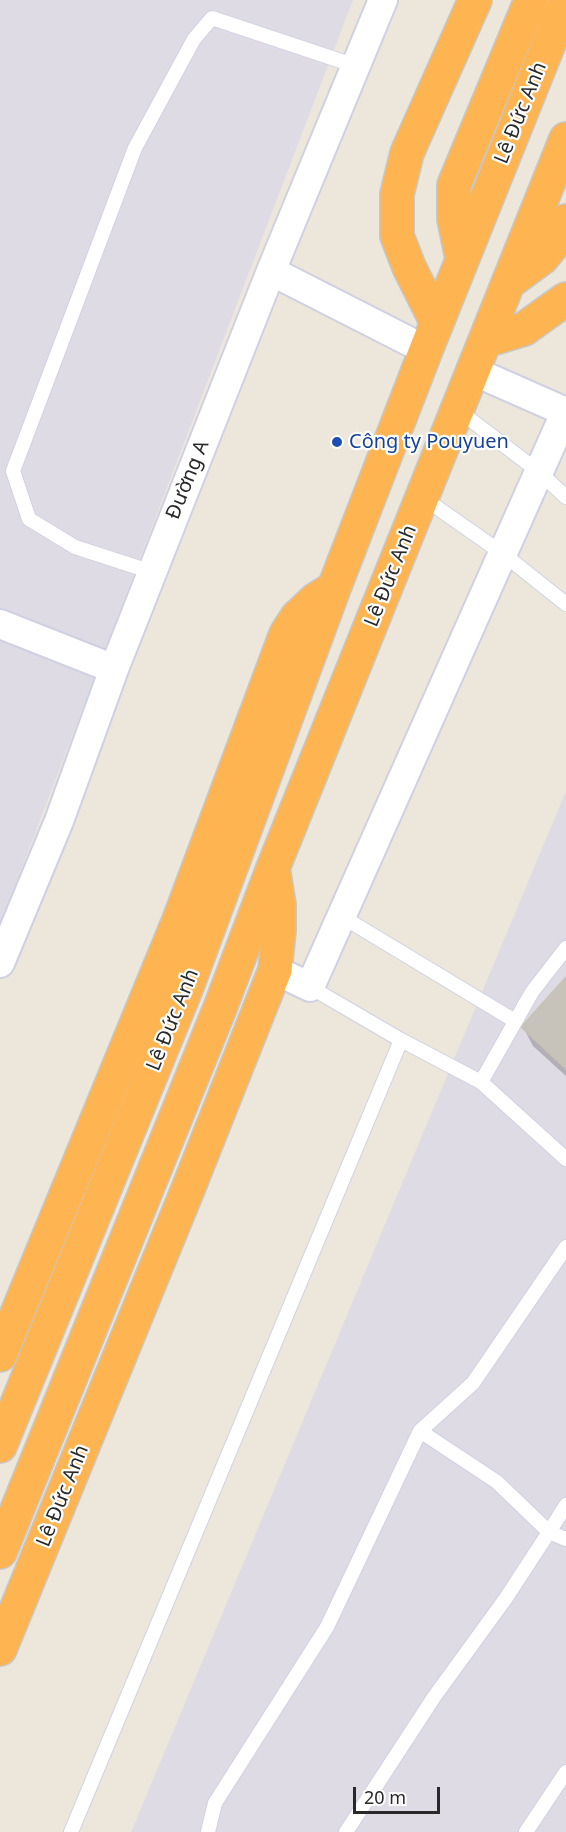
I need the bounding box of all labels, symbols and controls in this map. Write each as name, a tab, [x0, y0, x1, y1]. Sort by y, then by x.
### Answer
street label: Lê Đức Anh	[490, 59, 552, 167]
place label: Công ty Pouyuen	[349, 430, 509, 454]
marker: Công ty Pouyuen	[330, 435, 344, 449]
street label: Đường A	[161, 437, 215, 523]
street label: Lê Đức Anh	[360, 522, 422, 630]
street label: Lê Đức Anh	[142, 966, 204, 1074]
street label: Lê Đức Anh	[32, 1442, 94, 1550]
scale bar	[356, 1775, 443, 1813]
text: 20 m	[364, 1785, 406, 1809]

